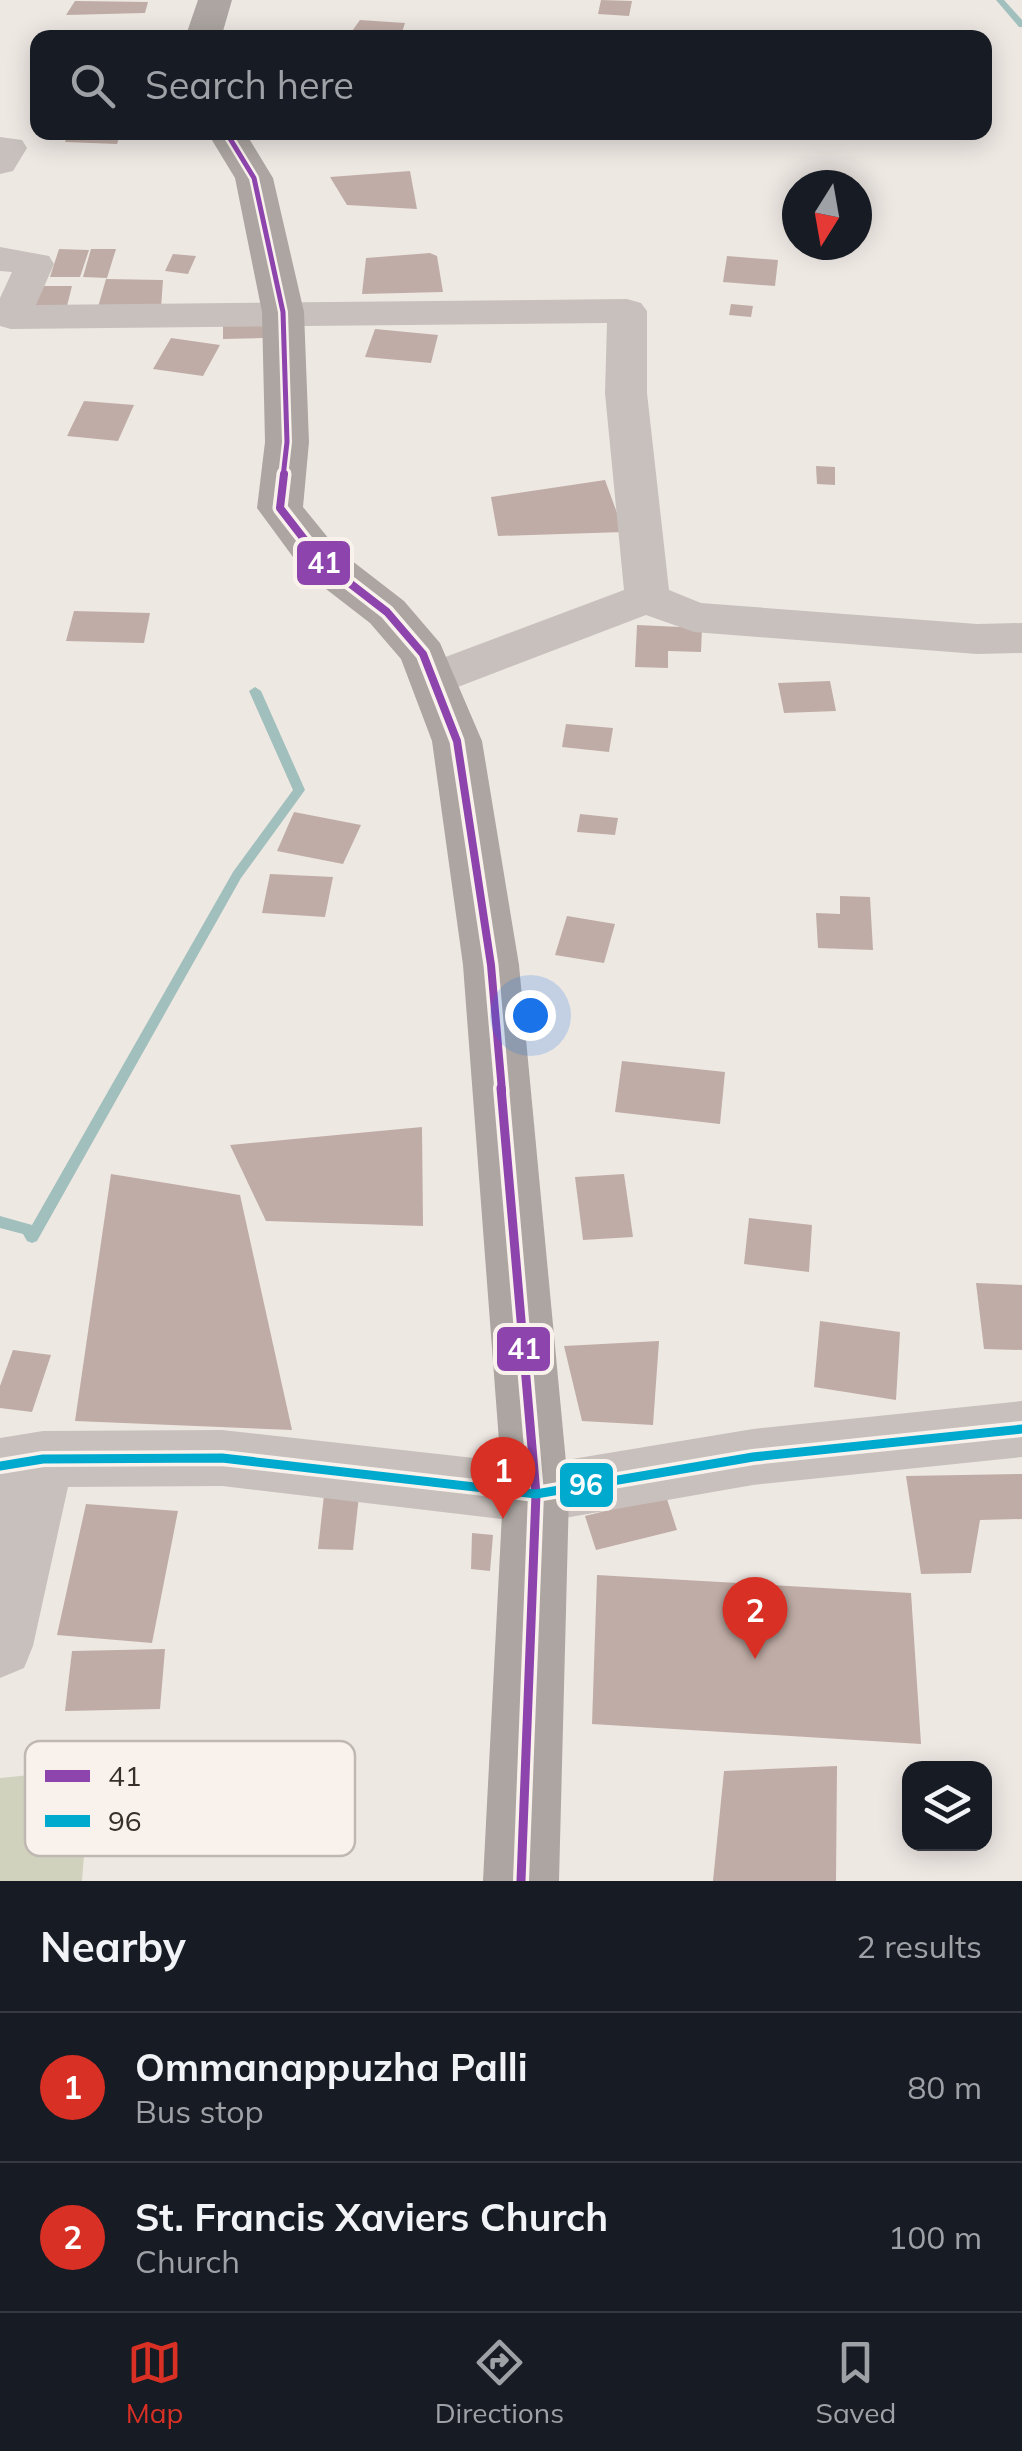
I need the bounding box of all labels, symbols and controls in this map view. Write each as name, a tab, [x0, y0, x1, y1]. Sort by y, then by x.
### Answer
search box	[30, 30, 992, 140]
icon: search	[65, 58, 120, 113]
text: Search here	[145, 61, 354, 109]
north arrow	[782, 170, 872, 260]
line badge: 41	[295, 539, 352, 587]
text: 41	[307, 545, 341, 580]
your location	[505, 990, 556, 1041]
line badge: 41	[495, 1325, 552, 1373]
text: 41	[507, 1331, 541, 1366]
pin: 1	[470, 1436, 536, 1519]
line badge: 96	[558, 1461, 615, 1509]
text: 96	[569, 1467, 603, 1502]
pin: 2	[722, 1576, 788, 1659]
legend	[25, 1741, 355, 1856]
text: 41	[108, 1758, 142, 1793]
map controls	[902, 1761, 992, 1851]
button: layers	[902, 1761, 992, 1851]
text: 96	[108, 1803, 142, 1838]
text: Nearby	[40, 1920, 186, 1973]
text: 2 results	[857, 1926, 982, 1966]
text: Ommanappuzha Palli	[135, 2043, 528, 2091]
text: 1	[63, 2067, 82, 2107]
text: 80 m	[907, 2067, 982, 2107]
text: Bus stop	[135, 2091, 264, 2131]
text: St. Francis Xaviers Church	[135, 2193, 608, 2241]
text: 2	[63, 2217, 82, 2257]
text: 100 m	[888, 2217, 982, 2257]
text: Church	[135, 2241, 240, 2281]
tab: Map	[126, 2335, 183, 2430]
tab: Directions	[435, 2335, 564, 2430]
tab: Saved	[815, 2335, 896, 2430]

